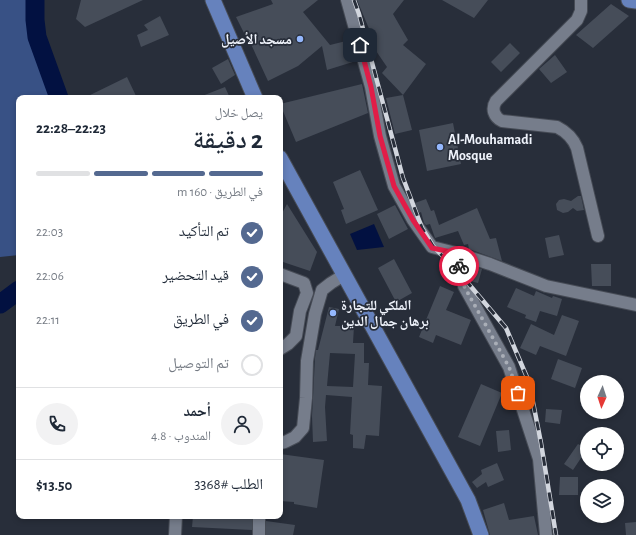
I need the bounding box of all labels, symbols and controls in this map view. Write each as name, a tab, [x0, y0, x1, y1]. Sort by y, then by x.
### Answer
pin	[343, 28, 377, 62]
place label: مسجد الأصيل	[221, 32, 292, 48]
marker: مسجد الأصيل	[295, 34, 305, 44]
icon: home	[349, 34, 371, 56]
text: يصل خلال	[215, 107, 263, 120]
text: 22:23–22:28	[36, 121, 106, 136]
text: 2 دقيقة	[193, 127, 263, 153]
place label: Al-Mouhamadi Mosque	[448, 133, 532, 163]
marker: Al-Mouhamadi Mosque	[435, 142, 445, 152]
text: في الطريق · 160 m	[177, 186, 263, 199]
icon: check	[241, 222, 263, 244]
text: تم التأكيد	[179, 224, 229, 239]
text: 22:03	[36, 226, 63, 239]
courier	[439, 246, 479, 286]
icon: bike	[448, 255, 470, 277]
icon: check	[241, 266, 263, 288]
text: قيد التحضير	[162, 268, 229, 283]
text: 22:06	[36, 270, 64, 283]
place label: الملكي للتجارة برهان جمال الدين	[341, 299, 429, 330]
marker: الملكي للتجارة برهان جمال الدين	[328, 308, 338, 318]
icon: check	[241, 310, 263, 332]
text: في الطريق	[173, 312, 229, 327]
text: 22:11	[36, 314, 60, 327]
text: تم التوصيل	[168, 356, 229, 371]
north arrow	[580, 375, 624, 419]
map controls	[580, 375, 624, 523]
pin	[501, 376, 535, 410]
icon: bag	[507, 382, 529, 404]
button: phone	[36, 403, 78, 445]
button: person	[221, 403, 263, 445]
text: أحمد	[184, 404, 211, 419]
button: locate	[580, 427, 624, 471]
text: المندوب · 4.8	[151, 430, 211, 443]
text: الطلب #3368	[194, 477, 263, 492]
text: $13.50	[36, 478, 72, 493]
button: layers	[580, 479, 624, 523]

